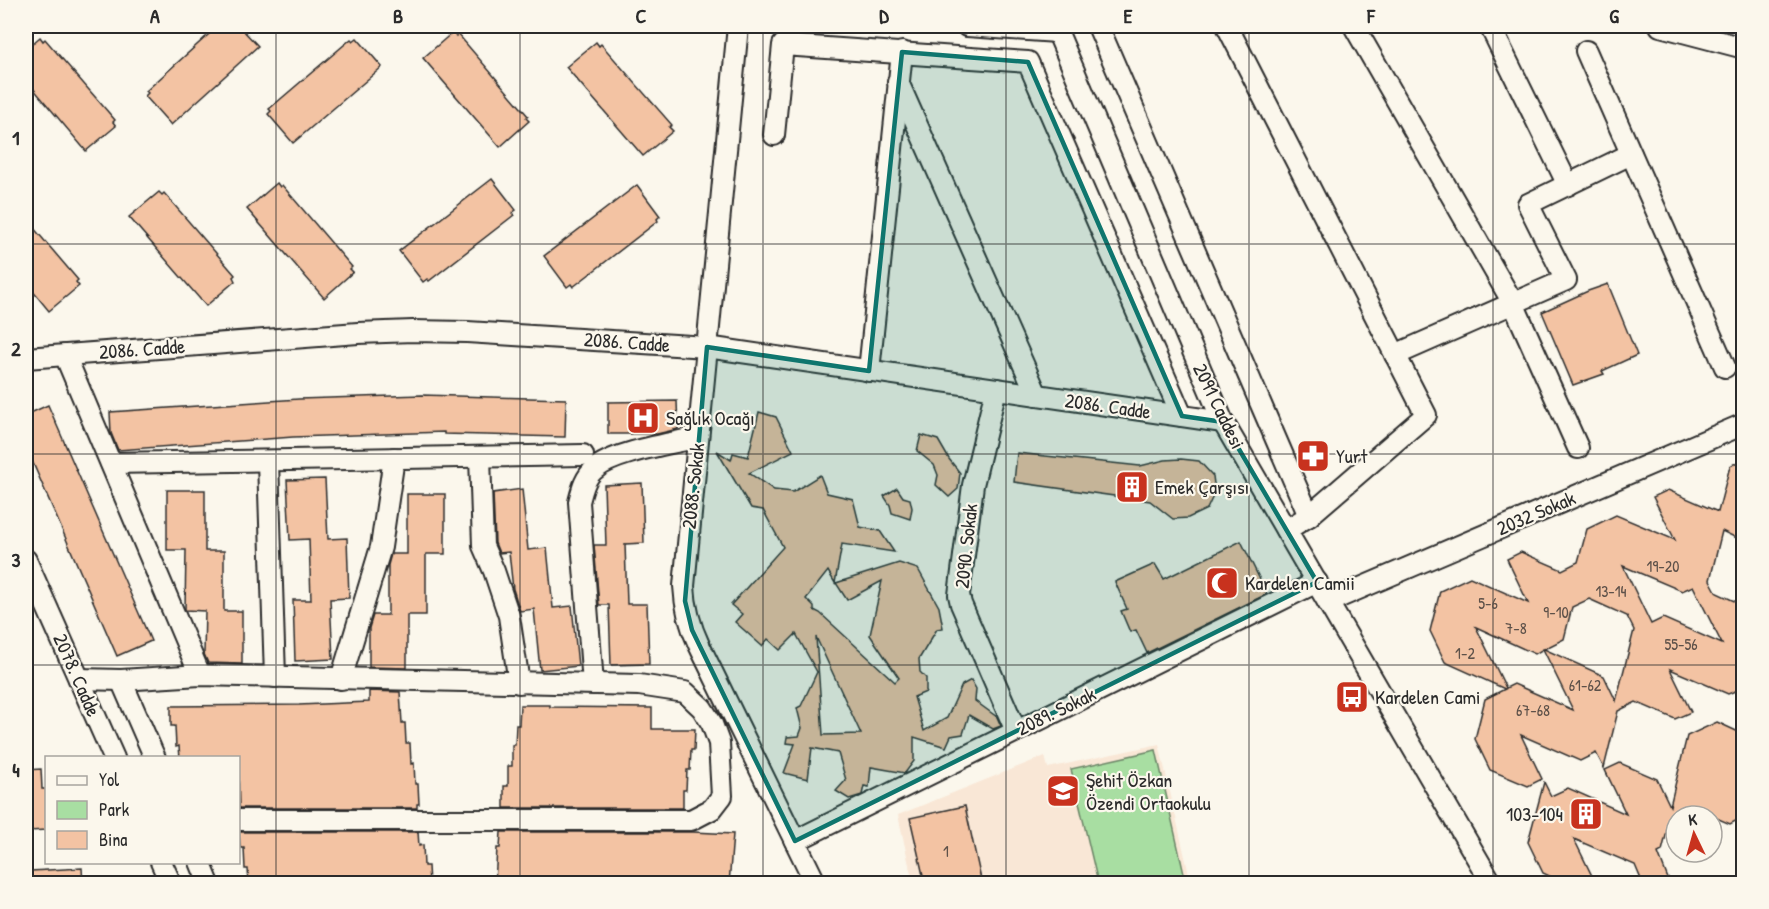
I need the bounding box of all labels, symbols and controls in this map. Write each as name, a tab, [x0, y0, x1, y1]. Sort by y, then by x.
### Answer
text: A	[150, 2, 160, 29]
text: B	[393, 2, 403, 29]
text: C	[636, 2, 647, 29]
text: D	[879, 2, 889, 29]
text: E	[1124, 2, 1133, 29]
text: F	[1366, 2, 1376, 29]
text: G	[1609, 2, 1619, 29]
text: 1	[12, 124, 20, 151]
street label: 2086. Cadde	[583, 325, 671, 358]
street label: 2086. Cadde	[98, 332, 186, 365]
text: 2	[11, 335, 21, 362]
street label: 2091 Caddesi	[1187, 358, 1252, 453]
street label: 2086. Cadde	[1064, 386, 1153, 425]
hospital icon: Sağlık Ocağı	[625, 400, 661, 436]
place label: Sağlık Ocağı	[666, 404, 755, 431]
pharmacy icon: Yurt	[1295, 438, 1331, 474]
street label: 2088. Sokak	[675, 442, 710, 530]
place label: Yurt	[1336, 442, 1369, 469]
building icon: Emek Çarşısı	[1114, 469, 1150, 505]
place label: Emek Çarşısı	[1155, 473, 1249, 500]
street label: 2032 Sokak	[1492, 484, 1579, 541]
street label: 2090. Sokak	[948, 502, 983, 590]
text: 3	[12, 546, 21, 573]
house number: 19-20	[1647, 555, 1679, 577]
mosque icon: Kardelen Camii	[1204, 565, 1240, 601]
place label: Kardelen Camii	[1245, 569, 1355, 596]
house number: 13-14	[1595, 580, 1627, 602]
house number: 5-6	[1478, 592, 1498, 614]
house number: 9-10	[1543, 601, 1569, 623]
house number: 7-8	[1505, 617, 1527, 639]
street label: 2078. Cadde	[47, 629, 108, 721]
house number: 55-56	[1664, 633, 1698, 655]
house number: 1-2	[1455, 642, 1475, 664]
house number: 61-62	[1569, 674, 1602, 696]
bus stop icon: Kardelen Cami	[1334, 679, 1370, 715]
street label: 2089. Sokak	[1012, 680, 1100, 741]
place label: Kardelen Cami	[1375, 683, 1481, 710]
house number: 67-68	[1516, 699, 1550, 721]
text: 4	[12, 756, 20, 783]
legend	[45, 756, 240, 864]
place label: Şehit Özkan Özendi Ortaokulu	[1086, 766, 1211, 816]
text: Yol	[99, 767, 119, 792]
school or university icon: Şehit Özkan Özendi Ortaokulu	[1045, 773, 1081, 809]
building icon: 103-104	[1568, 796, 1604, 832]
text: Park	[99, 797, 130, 822]
place label: 103-104	[1506, 800, 1563, 827]
north arrow	[1664, 804, 1724, 864]
text: K	[1688, 808, 1698, 830]
text: Bina	[99, 827, 127, 852]
house number: 1	[943, 840, 949, 862]

